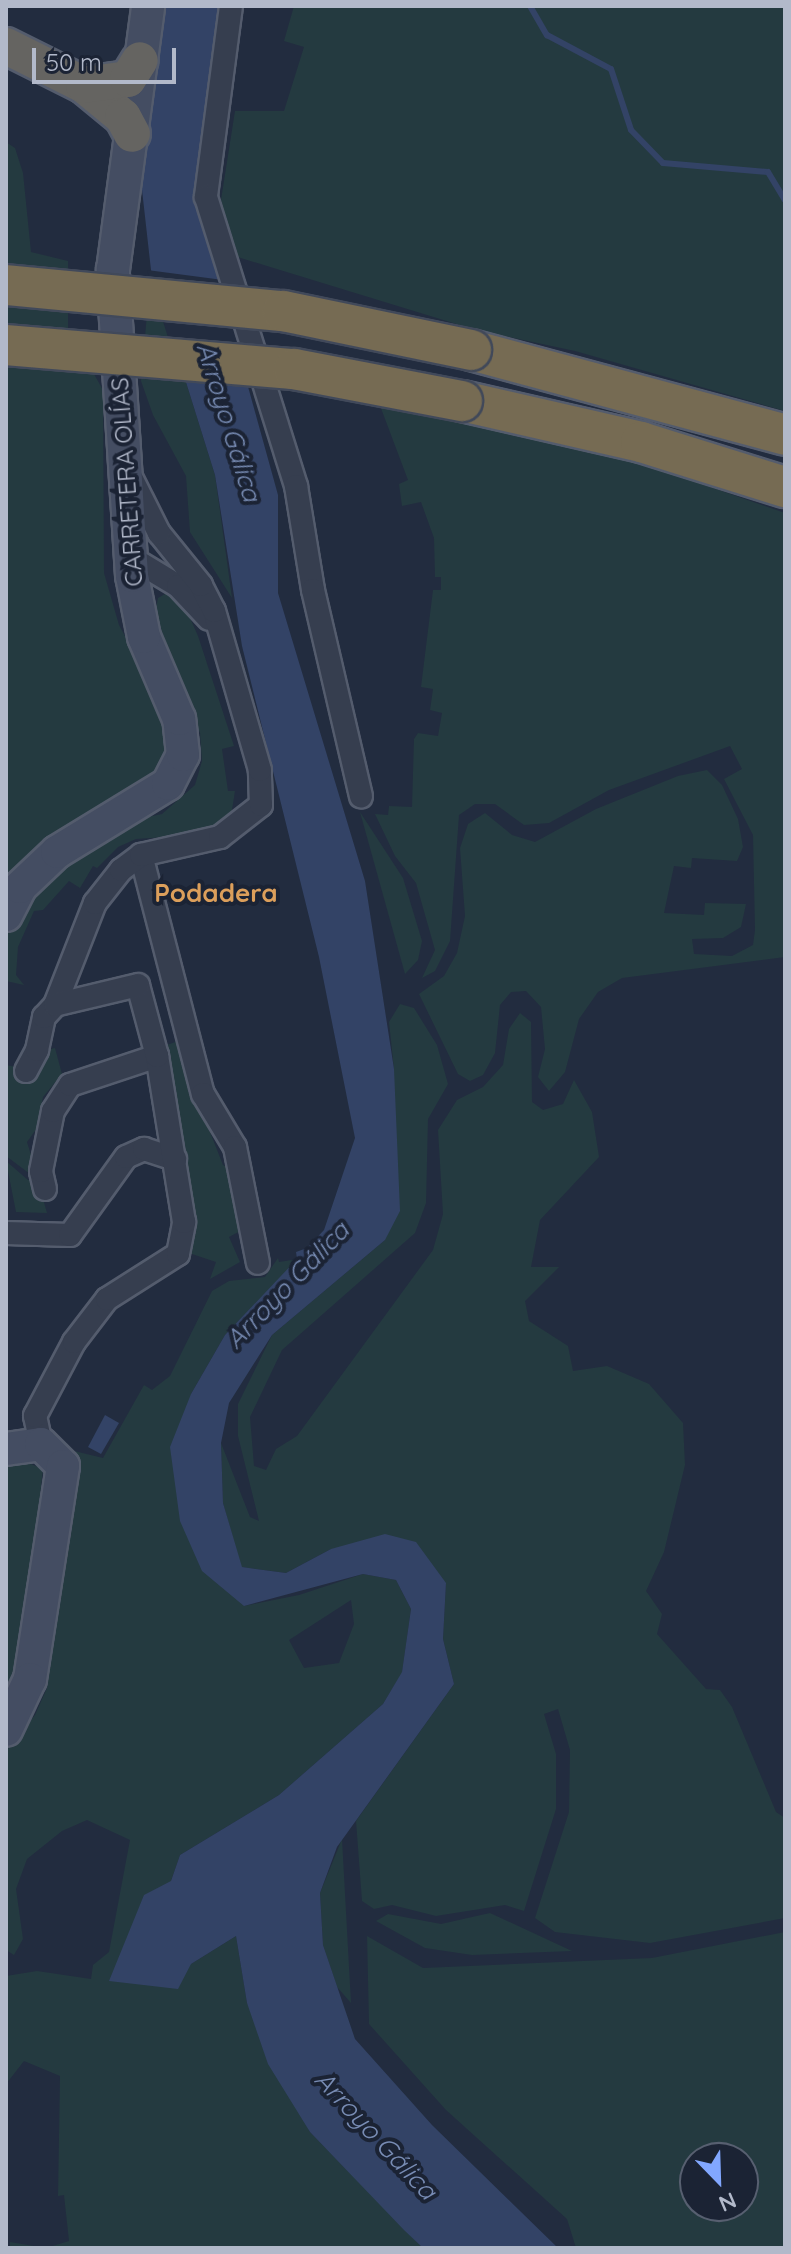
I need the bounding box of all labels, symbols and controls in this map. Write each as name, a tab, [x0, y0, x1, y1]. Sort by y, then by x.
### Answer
scale bar	[36, 32, 180, 82]
text: 50 m	[46, 47, 102, 77]
water label: Arroyo Gálica	[190, 339, 268, 505]
street label: CARRETERA OLÍAS	[105, 377, 149, 587]
district label: Podadera	[154, 877, 278, 909]
water label: Arroyo Gálica	[219, 1215, 355, 1355]
water label: Arroyo Gálica	[309, 2064, 443, 2206]
north arrow	[679, 2142, 759, 2222]
text: N	[715, 2186, 741, 2218]

